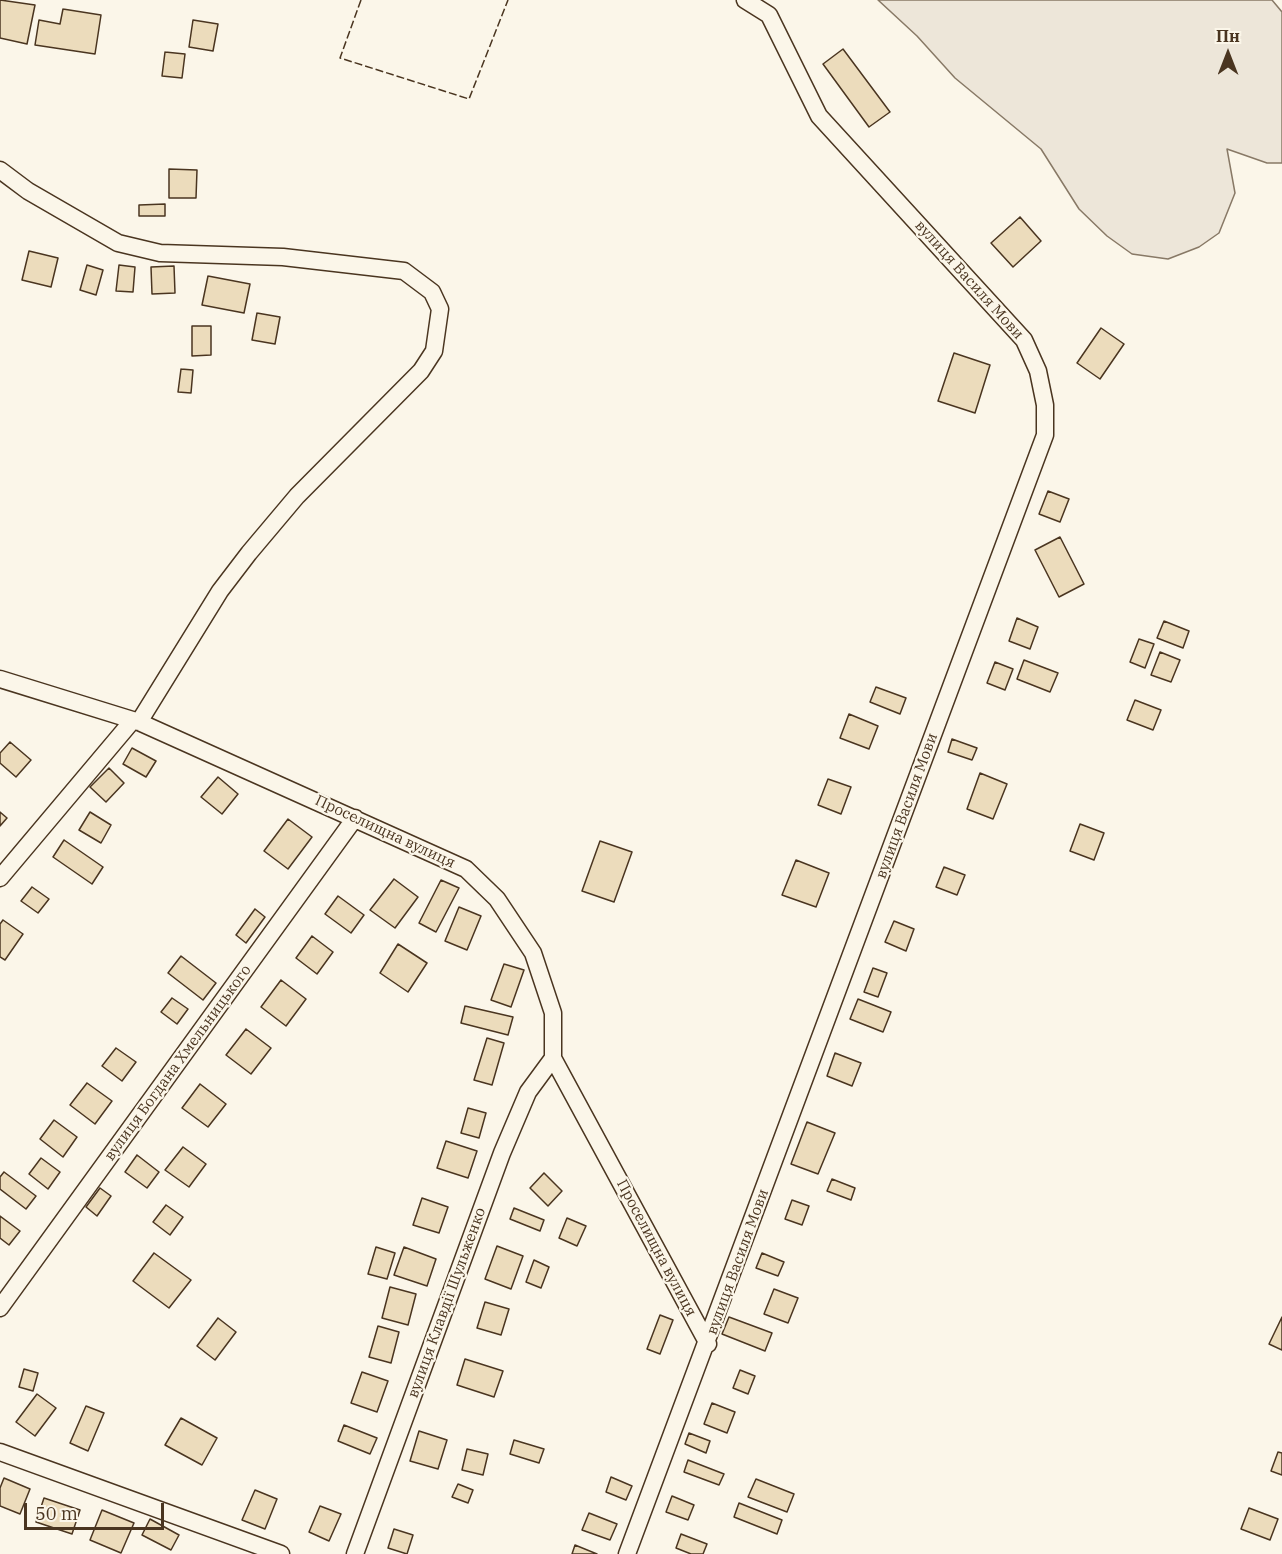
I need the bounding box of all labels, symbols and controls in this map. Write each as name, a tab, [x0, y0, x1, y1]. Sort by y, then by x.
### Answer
north arrow	[1198, 24, 1258, 84]
text: Пн	[1216, 26, 1240, 46]
street label: вулиця Василя Мови	[911, 217, 1027, 343]
street label: вулиця Василя Мови	[872, 731, 942, 881]
street label: Проселищна вулиця	[312, 792, 458, 872]
street label: вулиця Богдана Хмельницького	[101, 962, 255, 1164]
street label: Проселищна вулиця	[612, 1176, 700, 1320]
street label: вулиця Василя Мови	[703, 1187, 773, 1337]
street label: вулиця Клавдії Шульженко	[404, 1205, 490, 1401]
scale bar	[27, 1491, 166, 1529]
text: 50 m	[35, 1502, 78, 1525]

